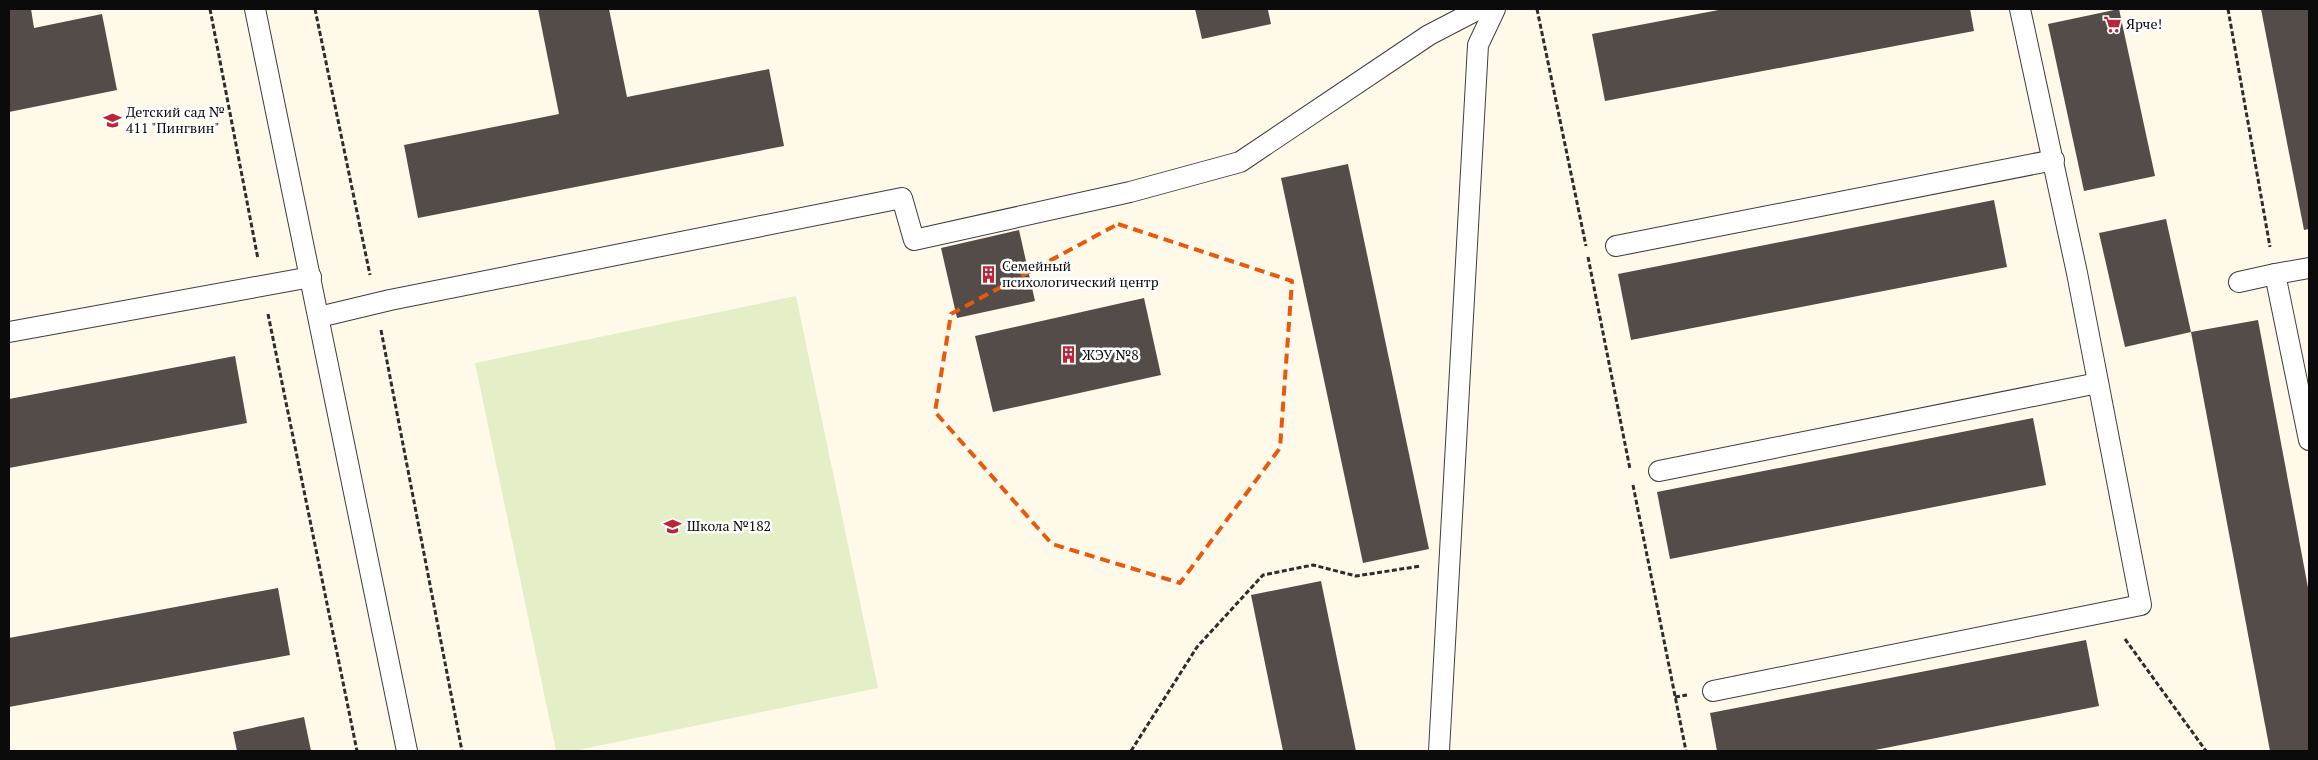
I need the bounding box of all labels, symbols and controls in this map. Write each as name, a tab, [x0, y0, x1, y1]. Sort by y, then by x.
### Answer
supermarket icon: Ярче!	[2102, 14, 2122, 34]
place label: Ярче!	[2126, 14, 2162, 33]
place label: Детский сад № 411 "Пингвин"	[126, 102, 225, 137]
school or university icon: Детский сад № 411 "Пингвин"	[102, 110, 122, 130]
place label: Семейный психологический центр	[1002, 256, 1159, 291]
building icon: Семейный психологический центр	[978, 264, 998, 284]
building icon: ЖЭУ №8	[1058, 345, 1078, 365]
place label: ЖЭУ №8	[1082, 345, 1139, 364]
school or university icon: Школа №182	[663, 516, 683, 536]
place label: Школа №182	[687, 516, 771, 535]

